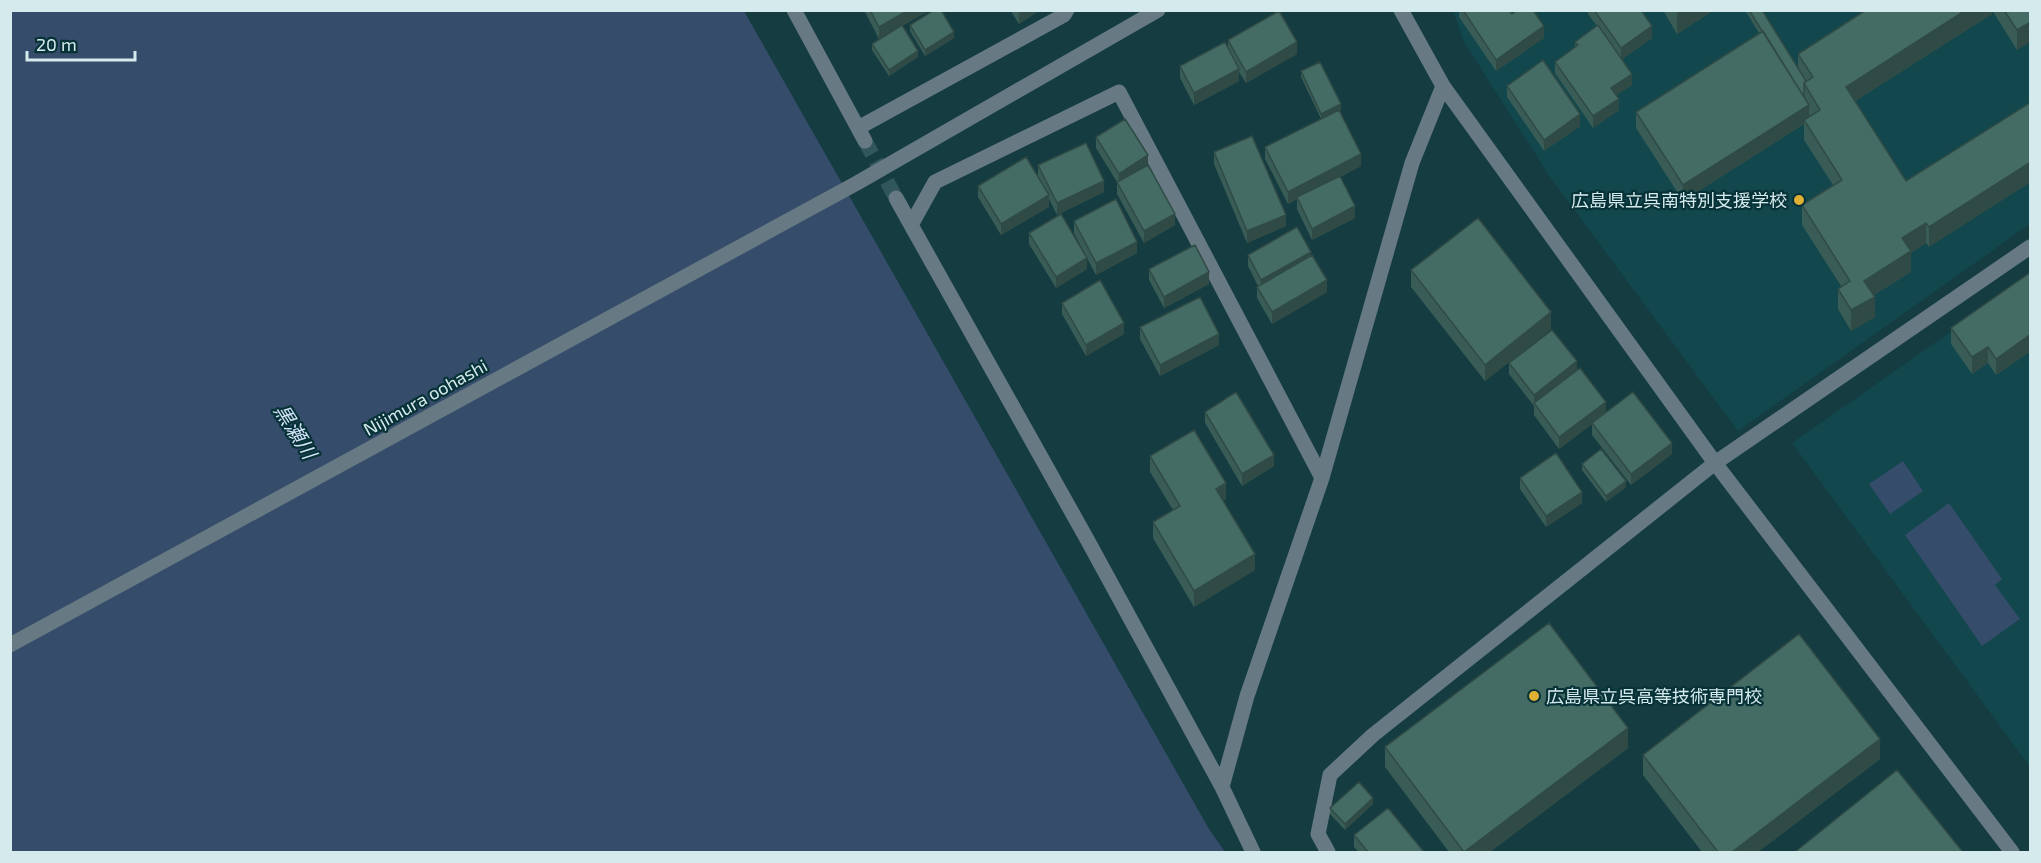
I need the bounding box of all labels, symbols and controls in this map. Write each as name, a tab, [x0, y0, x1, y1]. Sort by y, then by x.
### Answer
scale bar	[27, 24, 135, 62]
text: 20 m	[36, 33, 77, 55]
place label: 広島県立呉南特別支援学校	[1571, 189, 1787, 211]
marker: 広島県立呉南特別支援学校	[1792, 193, 1806, 207]
street label: Nijimura oohashi	[359, 354, 491, 440]
water label: 黒瀬川	[270, 399, 323, 464]
place label: 広島県立呉高等技術専門校	[1546, 685, 1762, 707]
marker: 広島県立呉高等技術専門校	[1527, 689, 1541, 703]

